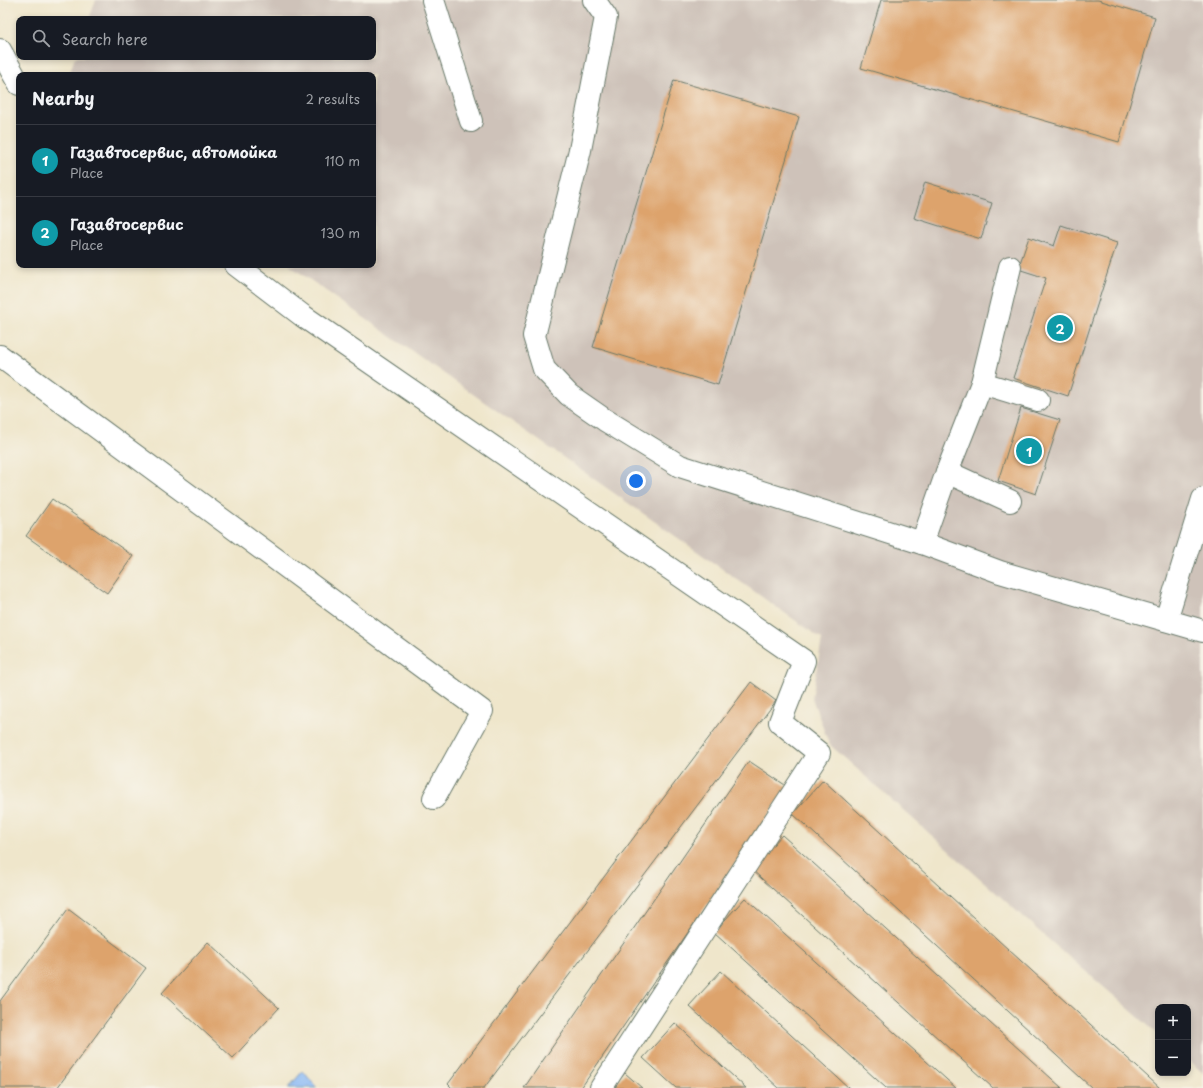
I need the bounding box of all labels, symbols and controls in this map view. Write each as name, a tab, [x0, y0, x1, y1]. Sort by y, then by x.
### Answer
search box	[16, 16, 376, 60]
icon: search	[30, 27, 52, 49]
text: Search here	[62, 27, 148, 50]
text: Nearby	[32, 85, 94, 111]
text: 2 results	[306, 89, 360, 108]
text: Газавтосервис, автомойка	[70, 140, 277, 163]
text: 1	[42, 151, 48, 170]
text: 110 m	[325, 151, 360, 170]
text: Place	[70, 163, 103, 182]
text: Газавтосервис	[70, 212, 184, 235]
text: 2	[40, 223, 50, 242]
text: 130 m	[321, 223, 360, 242]
text: Place	[70, 235, 103, 254]
pin: 2	[1047, 313, 1073, 343]
pin: 1	[1016, 436, 1042, 466]
your location	[626, 471, 646, 491]
map controls	[1155, 1004, 1191, 1076]
button: +	[1155, 1004, 1191, 1040]
button: −	[1155, 1040, 1191, 1076]

